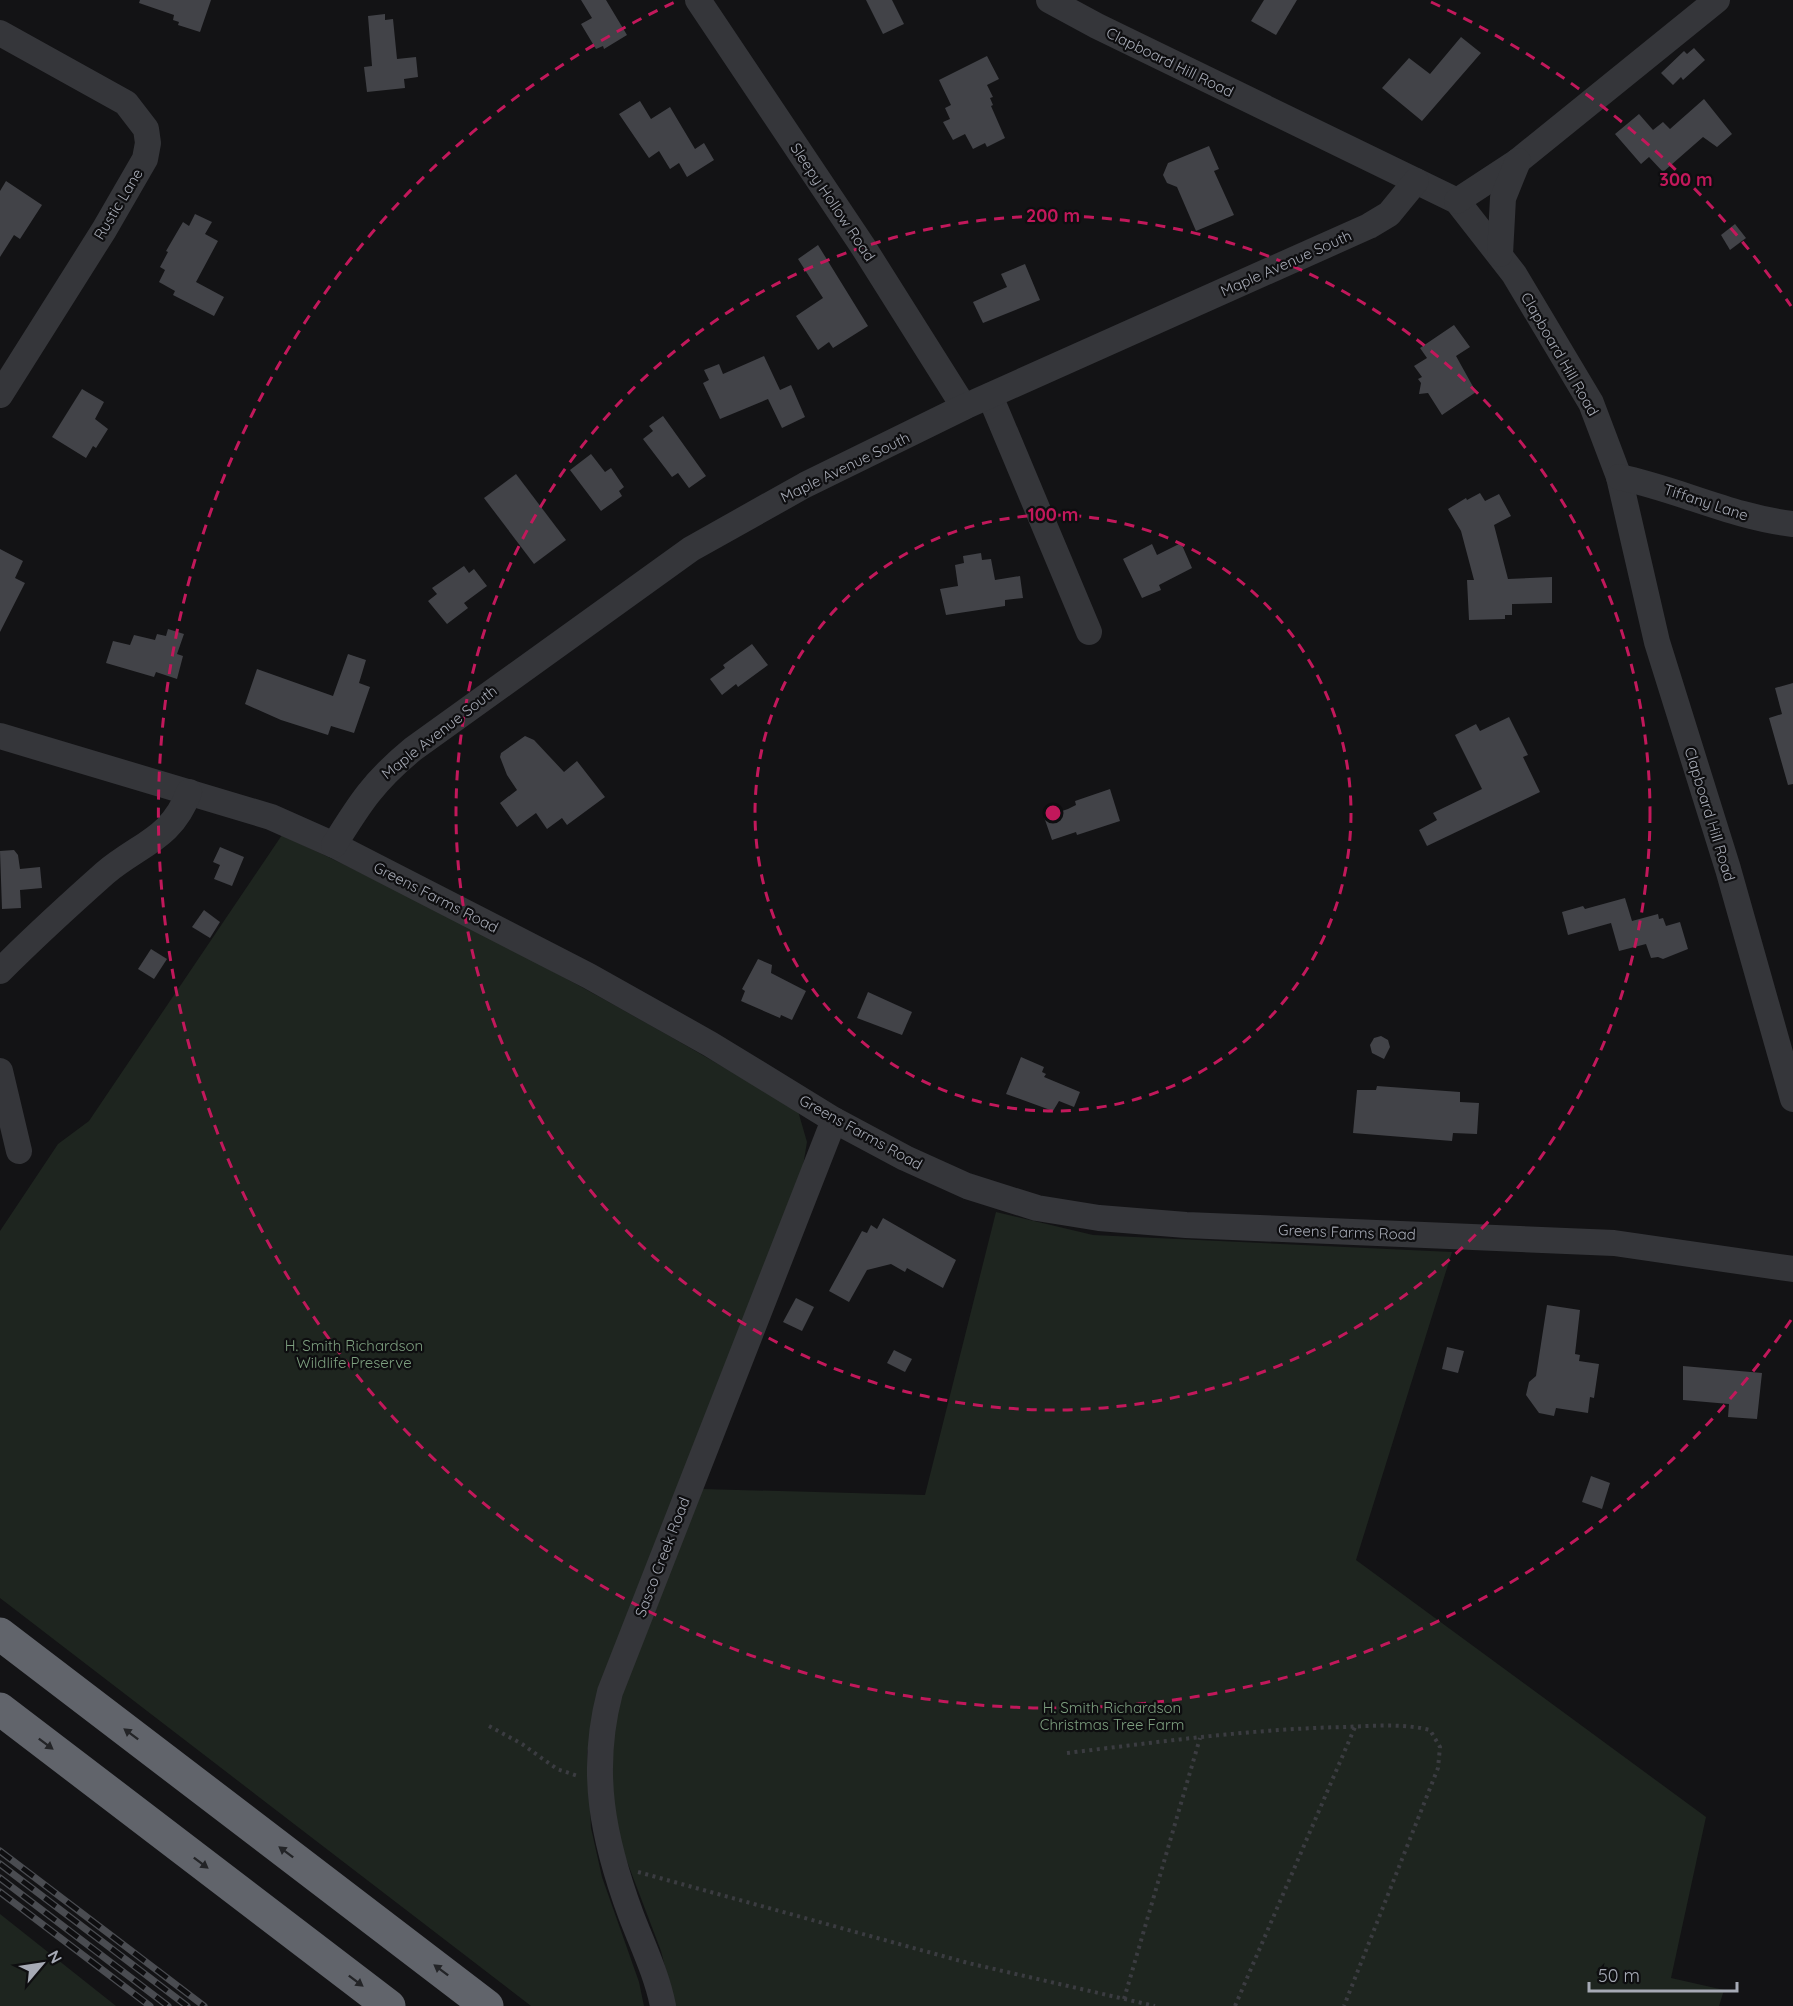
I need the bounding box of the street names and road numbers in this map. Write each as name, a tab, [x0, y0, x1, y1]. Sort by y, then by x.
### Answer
street label: Clapboard Hill Road	[1103, 23, 1237, 101]
street label: Sleepy Hollow Road	[786, 139, 880, 265]
street label: Rustic Lane	[89, 165, 147, 243]
street label: Maple Avenue South	[1218, 226, 1354, 300]
street label: Clapboard Hill Road	[1517, 289, 1603, 419]
street label: Maple Avenue South	[777, 427, 913, 507]
street label: Tiffany Lane	[1661, 479, 1751, 525]
street label: Maple Avenue South	[377, 681, 501, 783]
street label: Clapboard Hill Road	[1681, 745, 1739, 883]
street label: Greens Farms Road	[370, 857, 502, 937]
street label: Greens Farms Road	[796, 1090, 926, 1174]
street label: Greens Farms Road	[1278, 1220, 1416, 1244]
street label: Sasco Creek Road	[630, 1494, 694, 1620]

